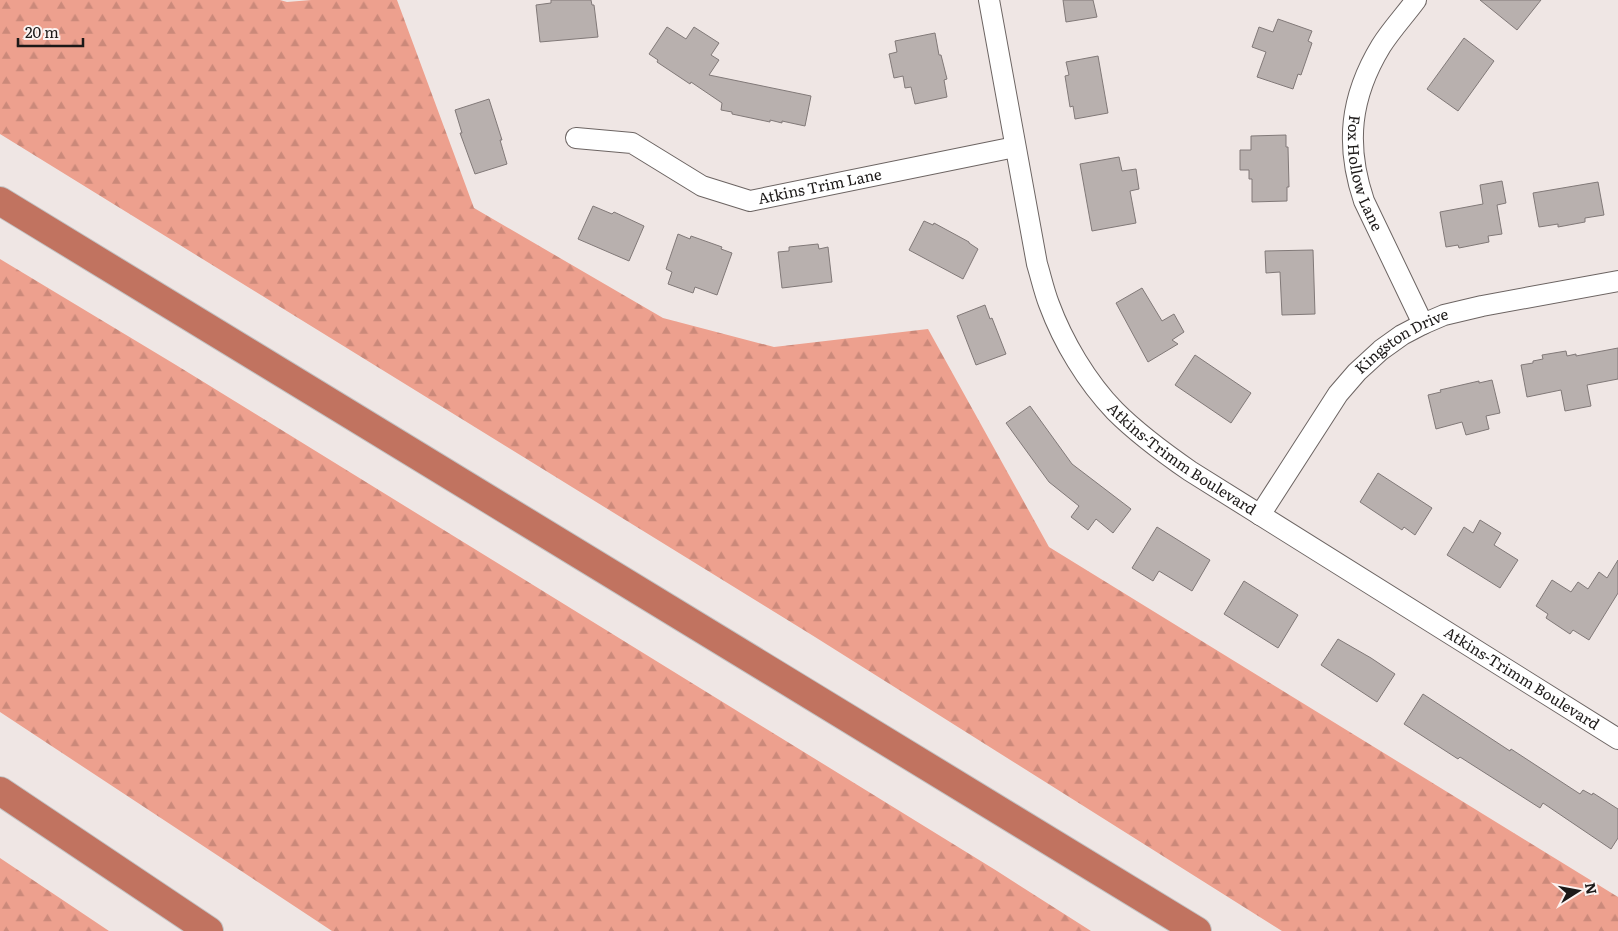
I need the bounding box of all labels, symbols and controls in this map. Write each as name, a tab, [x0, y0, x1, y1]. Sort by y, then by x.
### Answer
scale bar	[18, 15, 82, 47]
text: 20 m	[25, 20, 59, 43]
street label: Fox Hollow Lane	[1343, 114, 1390, 235]
street label: Atkins Trim Lane	[756, 161, 884, 209]
street label: Kingston Drive	[1349, 301, 1450, 379]
street label: Atkins-Trimm Boulevard	[1103, 397, 1261, 520]
street label: Atkins-Trimm Boulevard	[1440, 620, 1605, 735]
north arrow	[1553, 866, 1603, 916]
text: N	[1581, 881, 1603, 896]

